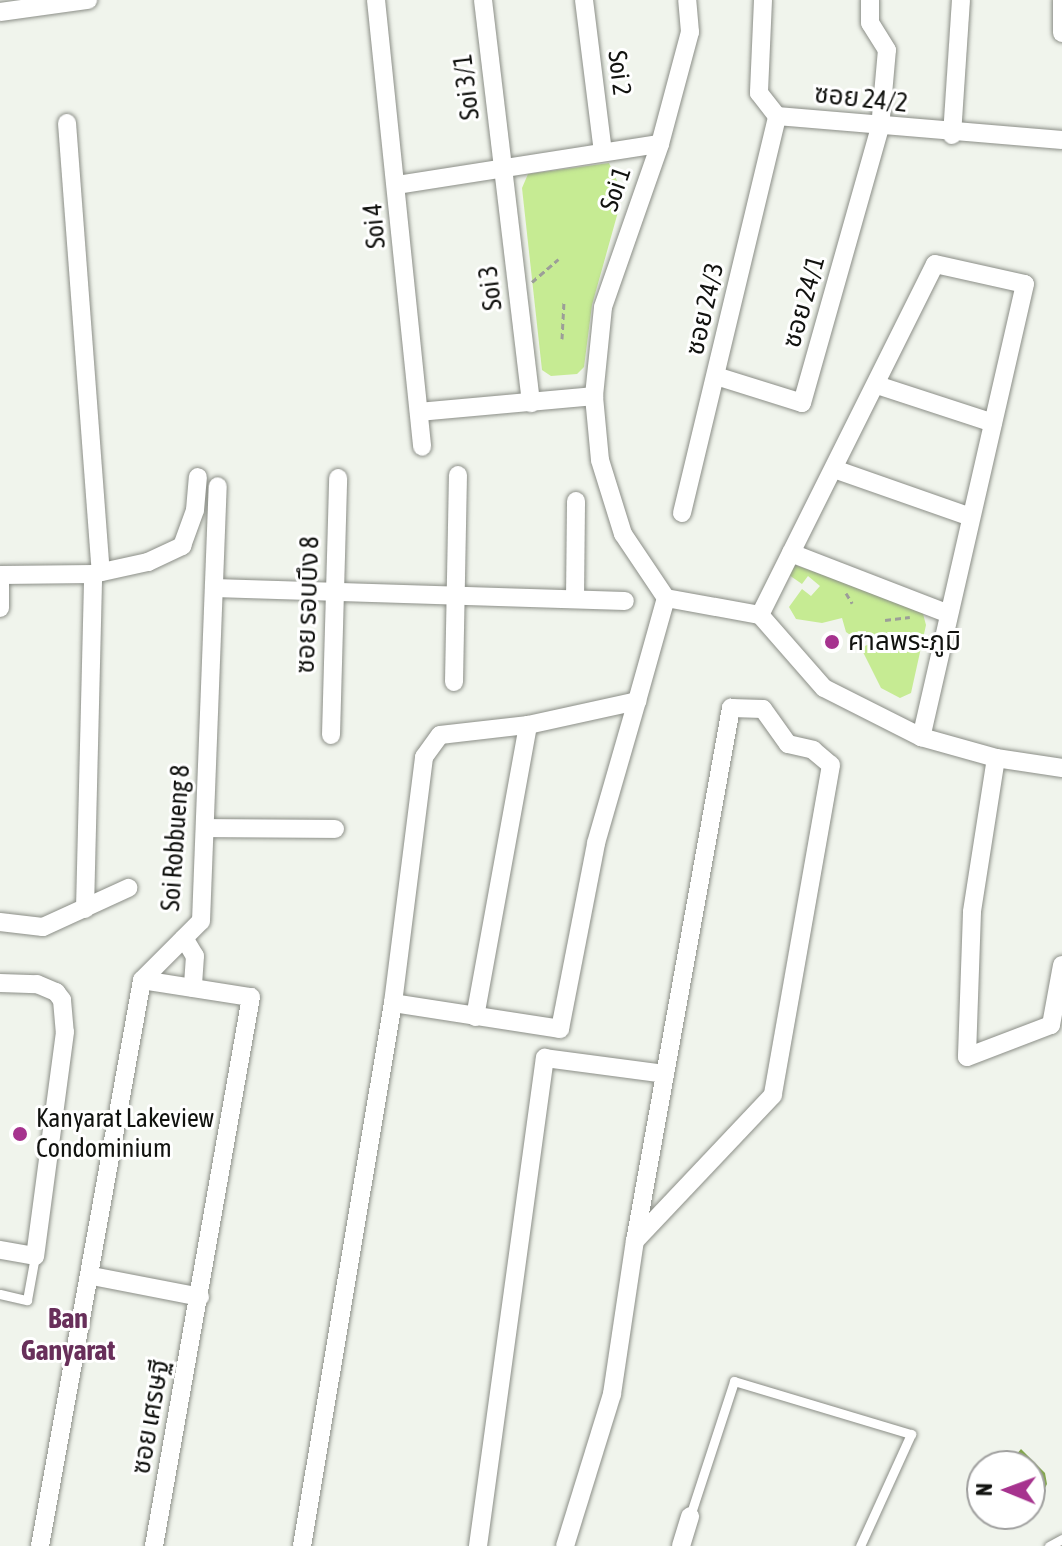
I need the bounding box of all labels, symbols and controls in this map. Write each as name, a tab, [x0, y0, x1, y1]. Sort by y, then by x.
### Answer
street label: Soi 2	[601, 49, 637, 97]
street label: Soi 3/1	[448, 52, 486, 122]
street label: ซอย 24/2	[813, 79, 909, 119]
street label: Soi 1	[594, 163, 638, 215]
street label: Soi 4	[358, 202, 392, 250]
street label: ซอย 24/1	[776, 253, 832, 351]
street label: ซอย 24/3	[679, 260, 731, 358]
street label: Soi 3	[473, 264, 509, 312]
street label: ซอย รอบบึง 8	[290, 536, 326, 674]
place label: ศาลพระภูมิ	[848, 626, 961, 658]
marker: ศาลพระภูมิ	[823, 633, 841, 651]
street label: Soi Robbueng 8	[155, 764, 197, 912]
place label: Kanyarat Lakeview Condominium	[36, 1103, 214, 1164]
marker: Kanyarat Lakeview Condominium	[11, 1125, 29, 1143]
district label: Ban Ganyarat	[21, 1301, 115, 1367]
street label: ซอย เศรษฐี	[126, 1357, 176, 1477]
north arrow	[966, 1450, 1046, 1530]
text: N	[971, 1483, 997, 1496]

